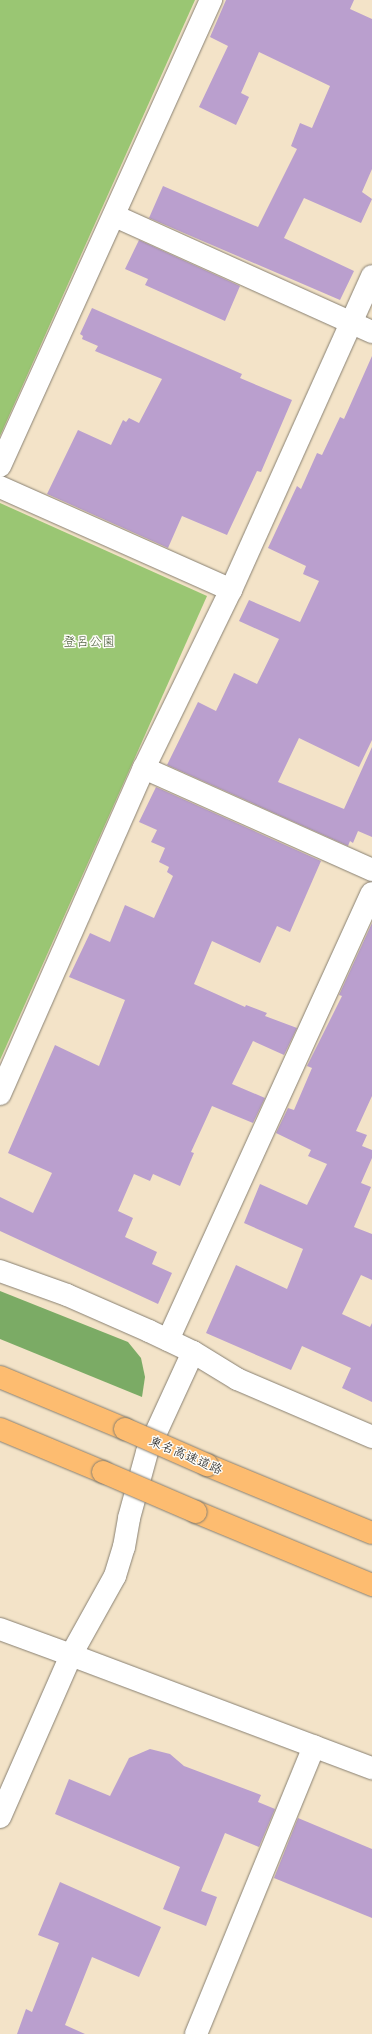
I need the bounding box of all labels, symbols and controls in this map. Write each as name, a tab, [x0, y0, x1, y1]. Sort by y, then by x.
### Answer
park label: 登呂公園	[63, 633, 115, 649]
street label: 東名高速道路	[147, 1433, 225, 1477]

